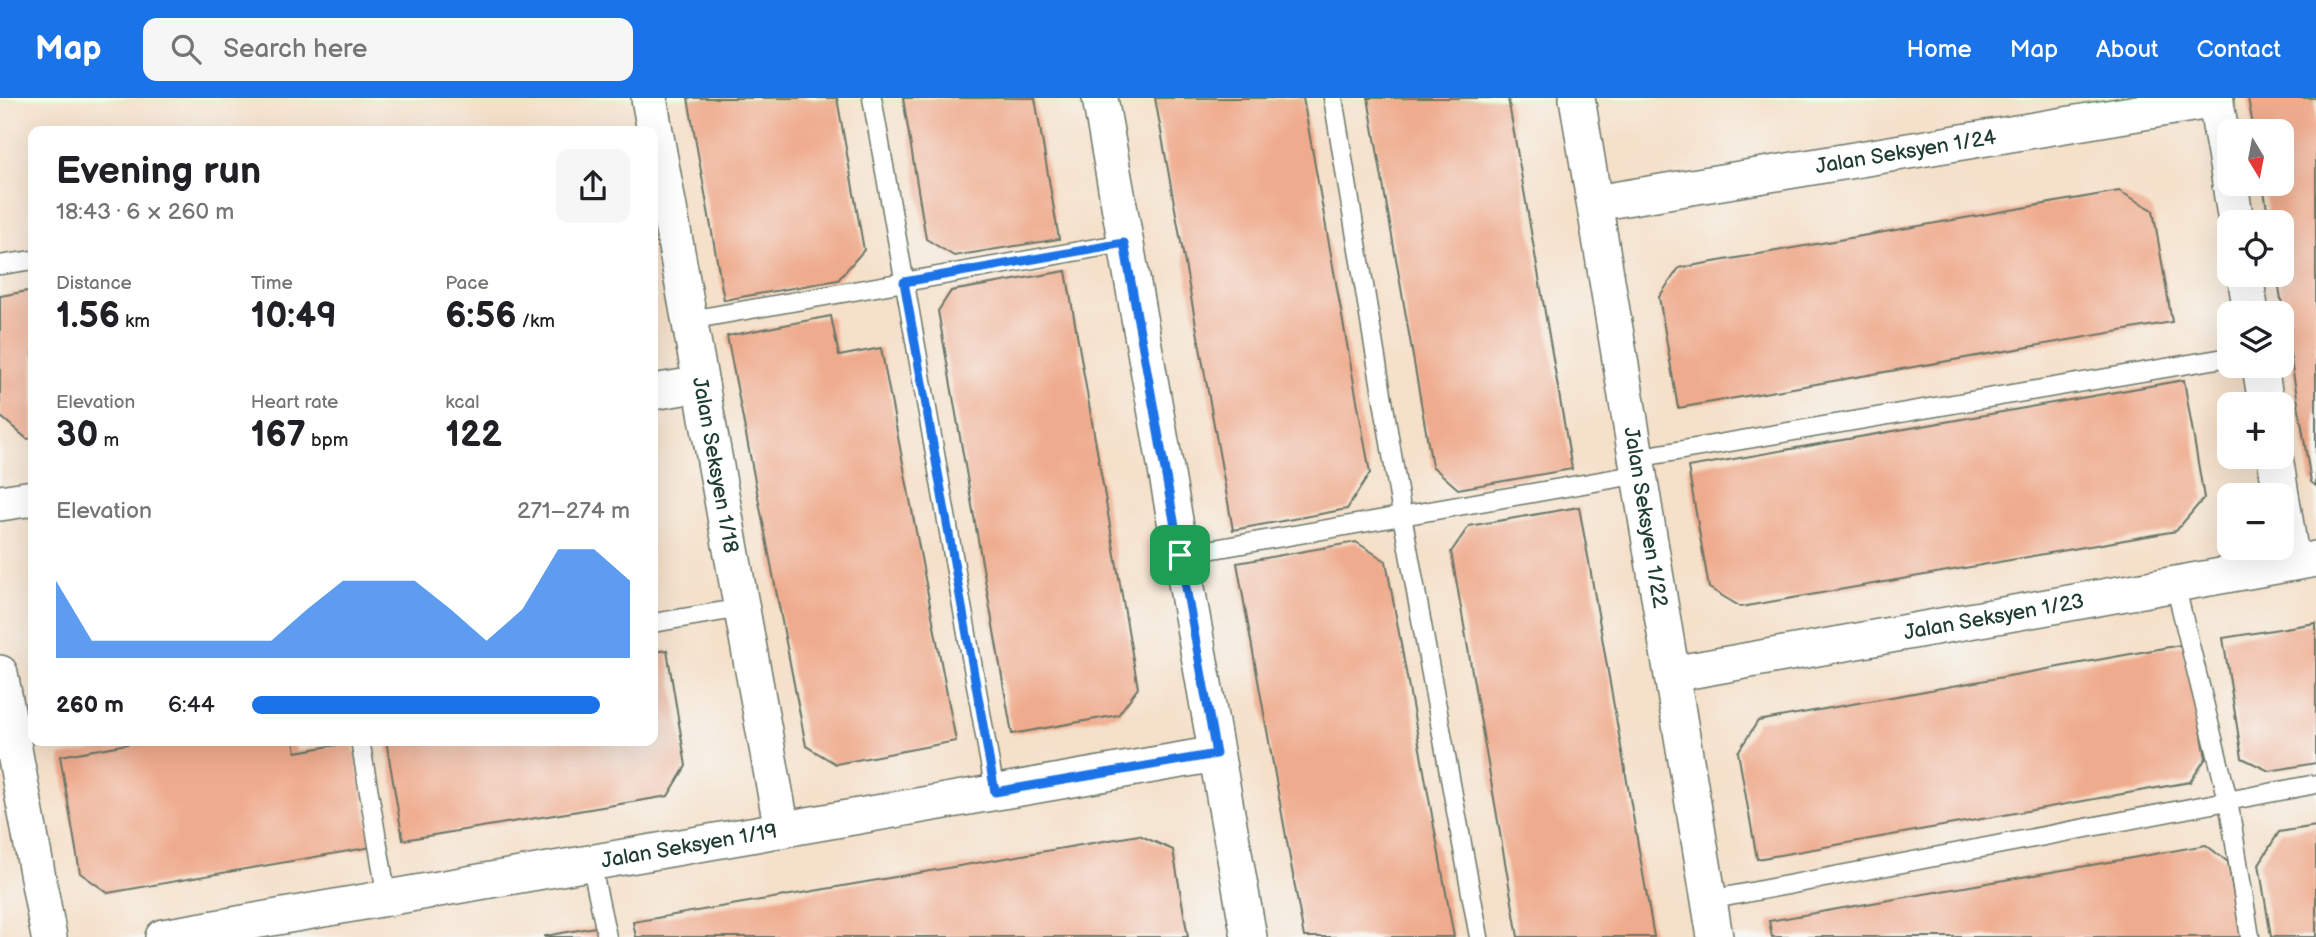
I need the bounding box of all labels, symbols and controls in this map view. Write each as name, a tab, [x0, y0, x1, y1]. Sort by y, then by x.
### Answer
search box	[143, 18, 633, 81]
text: Map	[35, 29, 101, 69]
icon: search	[167, 30, 205, 68]
text: Search here	[223, 34, 367, 65]
text: Home	[1907, 35, 1972, 64]
text: Map	[2010, 35, 2058, 64]
text: About	[2096, 35, 2158, 64]
text: Contact	[2196, 35, 2281, 64]
north arrow	[2217, 119, 2294, 196]
map controls	[2217, 119, 2294, 560]
street label: Jalan Seksyen 1/24	[1814, 125, 1998, 179]
text: Evening run	[56, 149, 261, 194]
button: share	[556, 149, 630, 223]
text: 18:43 · 6 × 260 m	[56, 198, 234, 226]
button: locate	[2217, 210, 2294, 287]
text: Distance	[56, 272, 132, 295]
text: Time	[251, 272, 293, 295]
text: Pace	[445, 272, 489, 295]
text: 1.56	[56, 295, 120, 338]
text: 10:49	[251, 295, 337, 338]
text: 6:56	[445, 295, 516, 338]
button: layers	[2217, 301, 2294, 378]
text: km	[120, 310, 150, 333]
text: /km	[516, 310, 555, 333]
street label: Jalan Seksyen 1/18	[687, 375, 743, 555]
text: Elevation	[56, 391, 135, 414]
text: Heart rate	[251, 391, 338, 414]
text: kcal	[445, 391, 479, 414]
button: +	[2217, 392, 2294, 469]
text: 30	[56, 414, 98, 457]
text: 167	[251, 414, 306, 457]
text: 122	[445, 414, 502, 457]
street label: Jalan Seksyen 1/22	[1618, 425, 1673, 610]
text: m	[98, 429, 119, 452]
text: bpm	[306, 429, 348, 452]
button: −	[2217, 483, 2294, 560]
text: Elevation	[56, 497, 152, 525]
text: 271–274 m	[517, 497, 630, 525]
pin	[1150, 525, 1210, 585]
icon: arrive	[1161, 536, 1199, 574]
street label: Jalan Seksyen 1/23	[1902, 589, 2086, 645]
text: 260 m	[56, 691, 124, 719]
text: 6:44	[168, 691, 215, 719]
street label: Jalan Seksyen 1/19	[599, 818, 779, 874]

